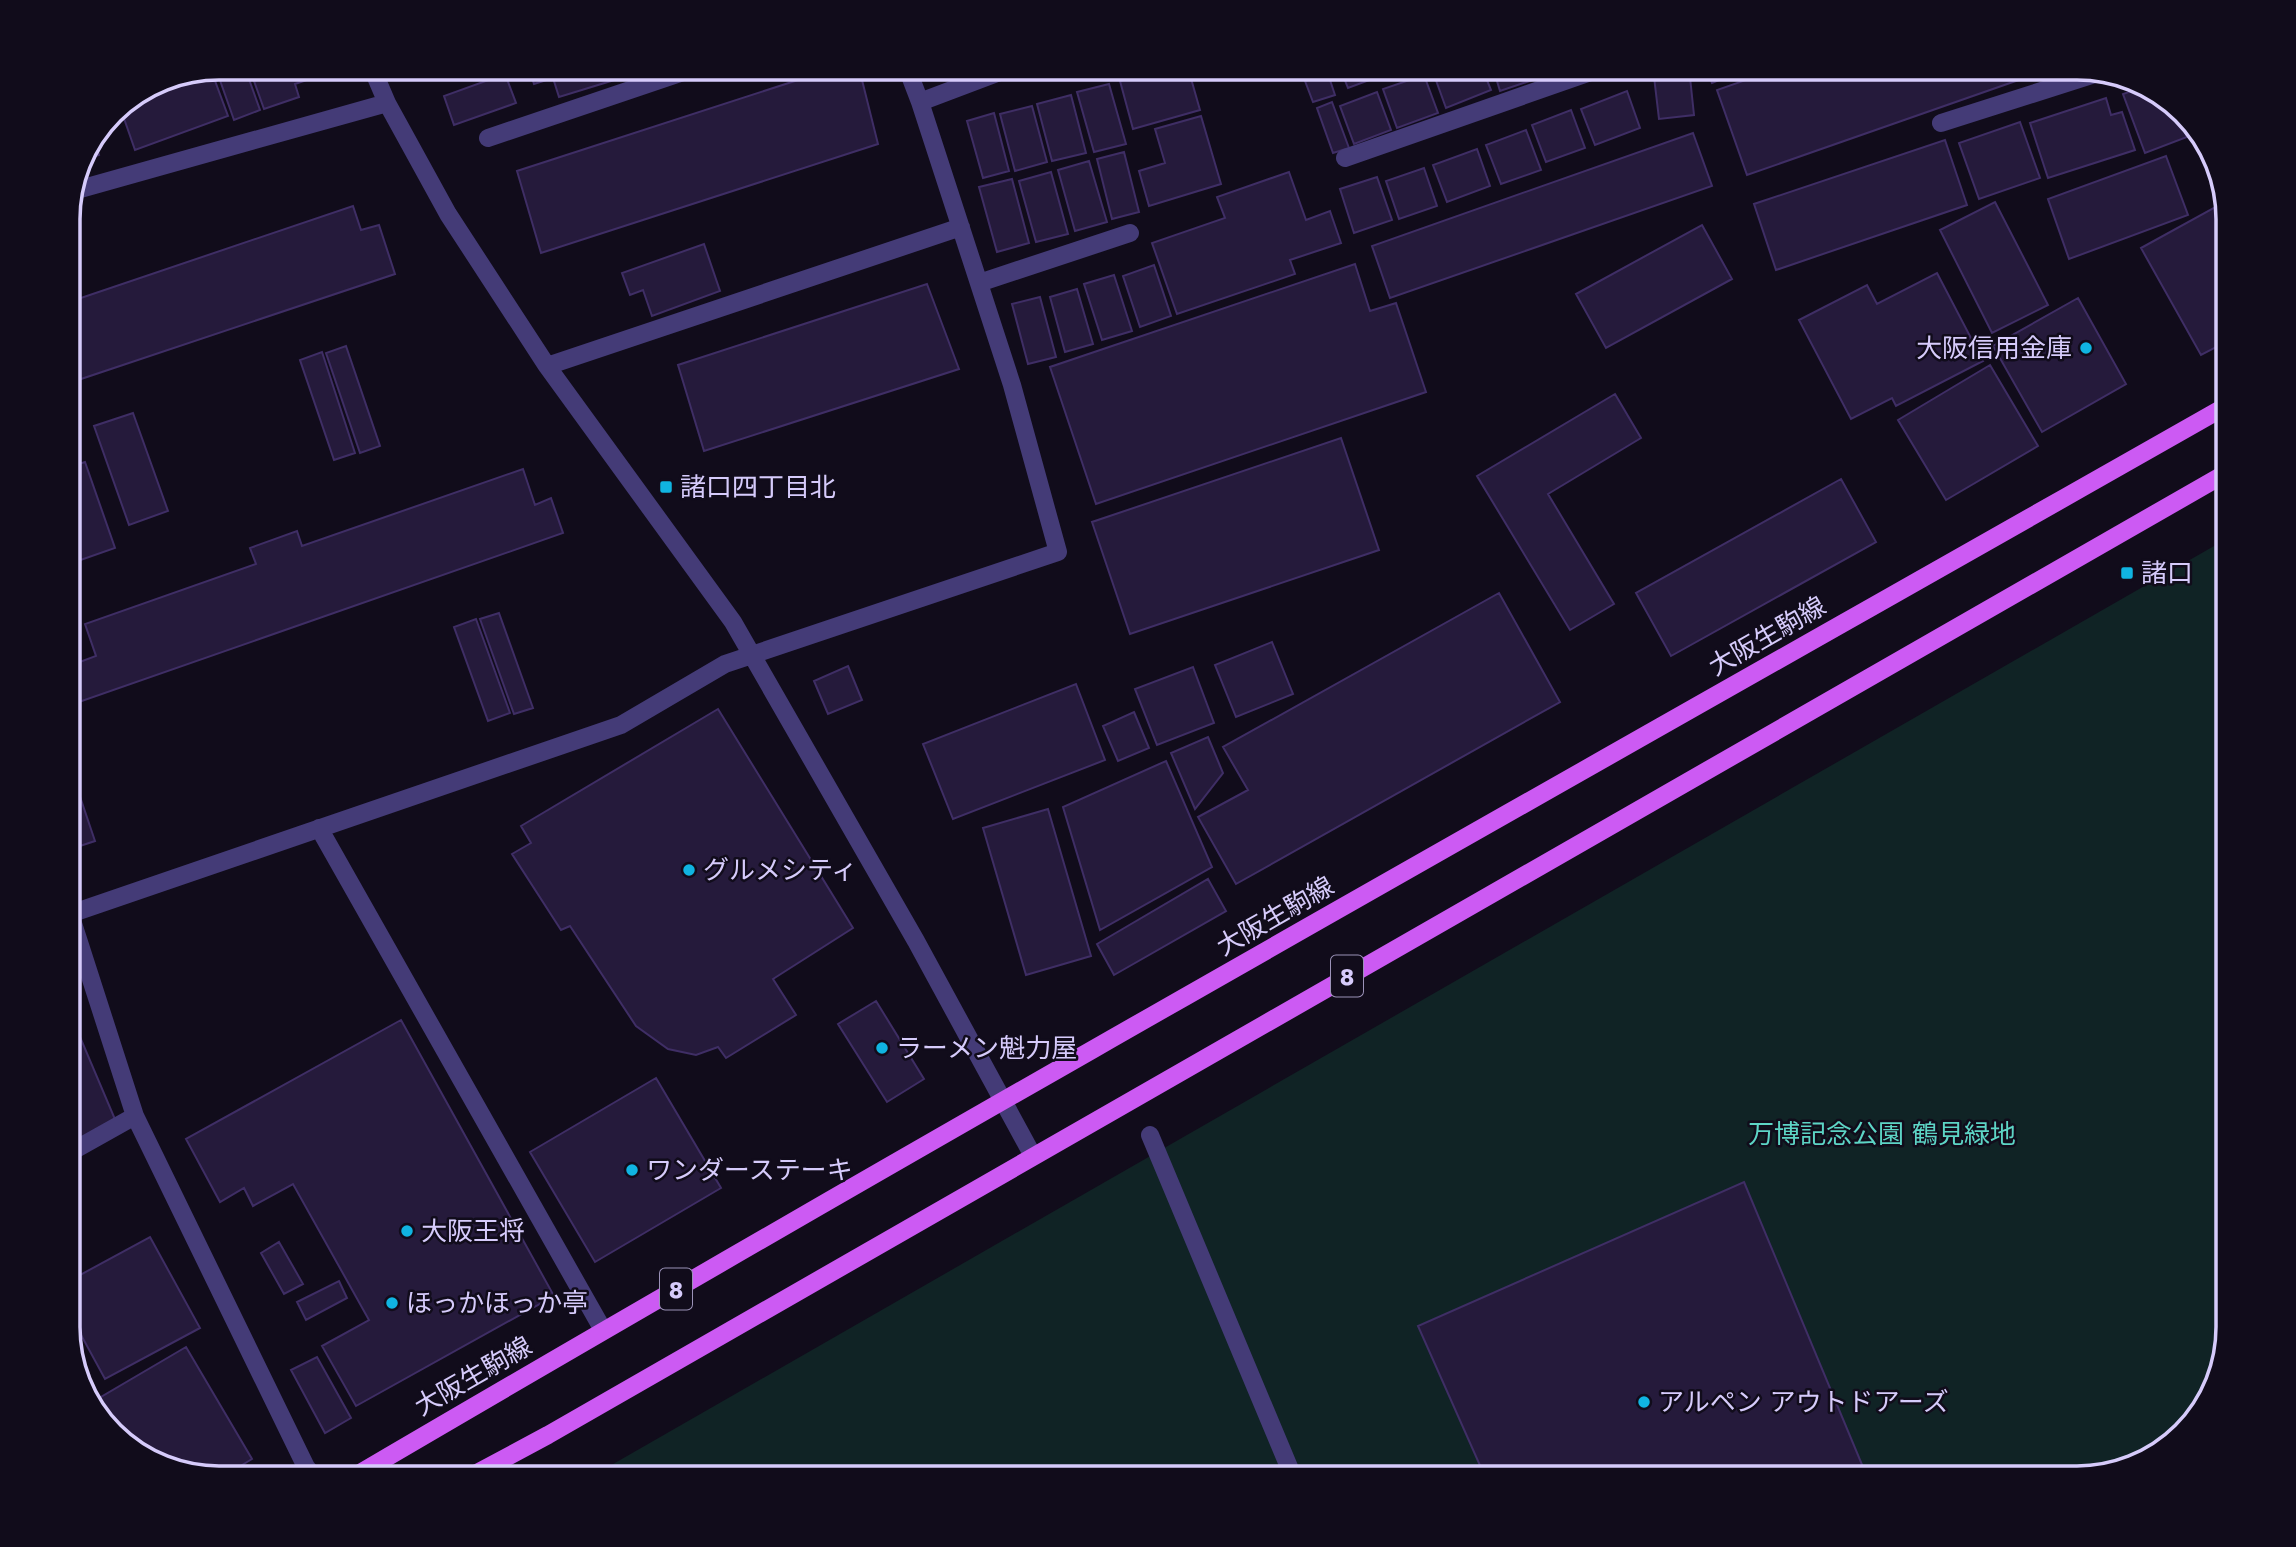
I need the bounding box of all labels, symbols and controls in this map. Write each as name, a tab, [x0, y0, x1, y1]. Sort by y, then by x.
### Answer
place label: 大阪信用金庫	[1916, 329, 2072, 367]
marker: 大阪信用金庫	[2078, 340, 2094, 356]
place label: 諸口四丁目北	[680, 468, 836, 506]
marker: 諸口四丁目北	[658, 479, 674, 495]
place label: 諸口	[2141, 554, 2193, 592]
marker: 諸口	[2119, 565, 2135, 581]
street label: 大阪生駒線	[1701, 587, 1833, 685]
place label: グルメシティ	[703, 851, 857, 889]
marker: グルメシティ	[681, 862, 697, 878]
street label: 大阪生駒線	[1209, 867, 1341, 965]
road number: 8	[1331, 956, 1363, 996]
place label: ラーメン魁力屋	[896, 1029, 1077, 1067]
marker: ラーメン魁力屋	[874, 1040, 890, 1056]
park label: 万博記念公園 鶴見緑地	[1748, 1115, 2016, 1153]
place label: ワンダーステーキ	[646, 1151, 853, 1189]
marker: ワンダーステーキ	[624, 1162, 640, 1178]
place label: 大阪王将	[421, 1212, 525, 1250]
marker: 大阪王将	[399, 1223, 415, 1239]
road number: 8	[660, 1268, 692, 1310]
place label: ほっかほっか亭	[406, 1284, 588, 1322]
marker: ほっかほっか亭	[384, 1295, 400, 1311]
street label: 大阪生駒線	[407, 1327, 539, 1425]
place label: アルペン アウトドアーズ	[1658, 1383, 1949, 1421]
marker: アルペン アウトドアーズ	[1636, 1394, 1652, 1410]

